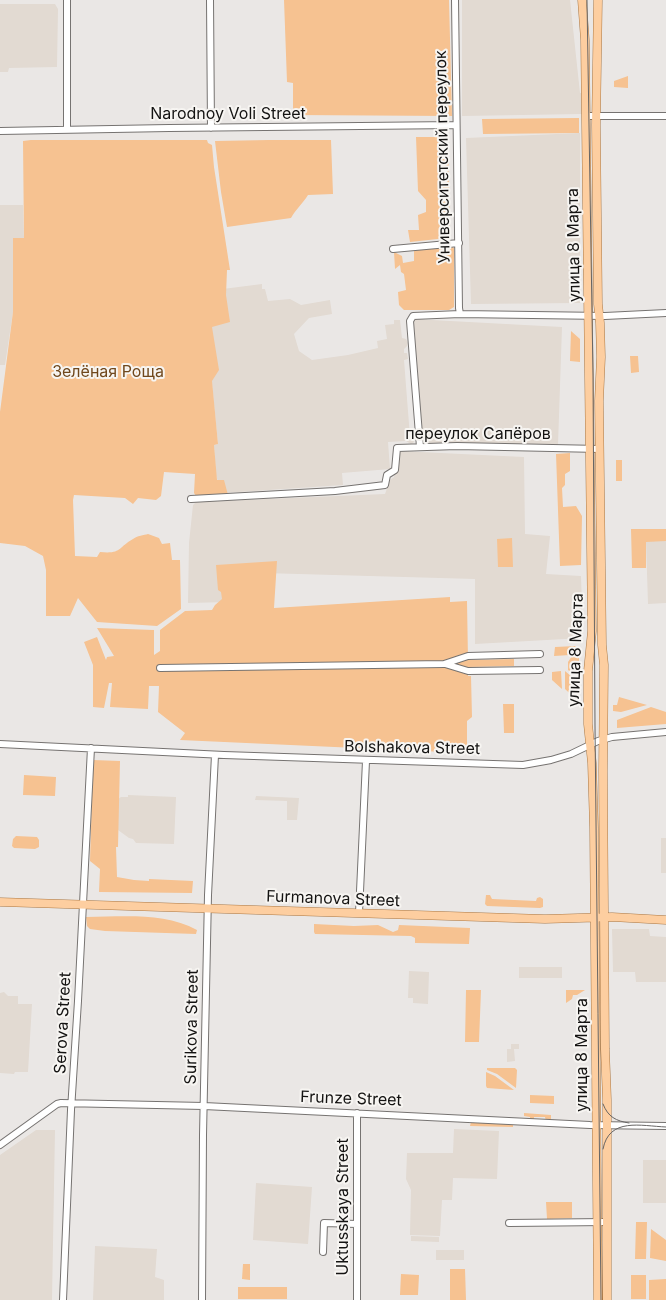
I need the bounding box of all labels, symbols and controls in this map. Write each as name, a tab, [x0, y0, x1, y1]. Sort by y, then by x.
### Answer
street label: Университетский переулок	[432, 50, 454, 264]
street label: Narodnoy Voli Street	[150, 104, 306, 124]
street label: улица 8 Марта	[563, 188, 585, 302]
park label: Зелёная Роща	[52, 362, 164, 382]
street label: переулок Сапёров	[405, 424, 551, 444]
street label: улица 8 Марта	[564, 593, 588, 707]
street label: Bolshakova Street	[344, 737, 480, 759]
street label: Furmanova Street	[266, 887, 400, 911]
street label: Surikova Street	[181, 969, 203, 1085]
street label: Serova Street	[51, 971, 75, 1075]
street label: улица 8 Марта	[572, 998, 592, 1112]
street label: Frunze Street	[300, 1088, 402, 1110]
street label: Uktusskaya Street	[333, 1138, 353, 1276]

